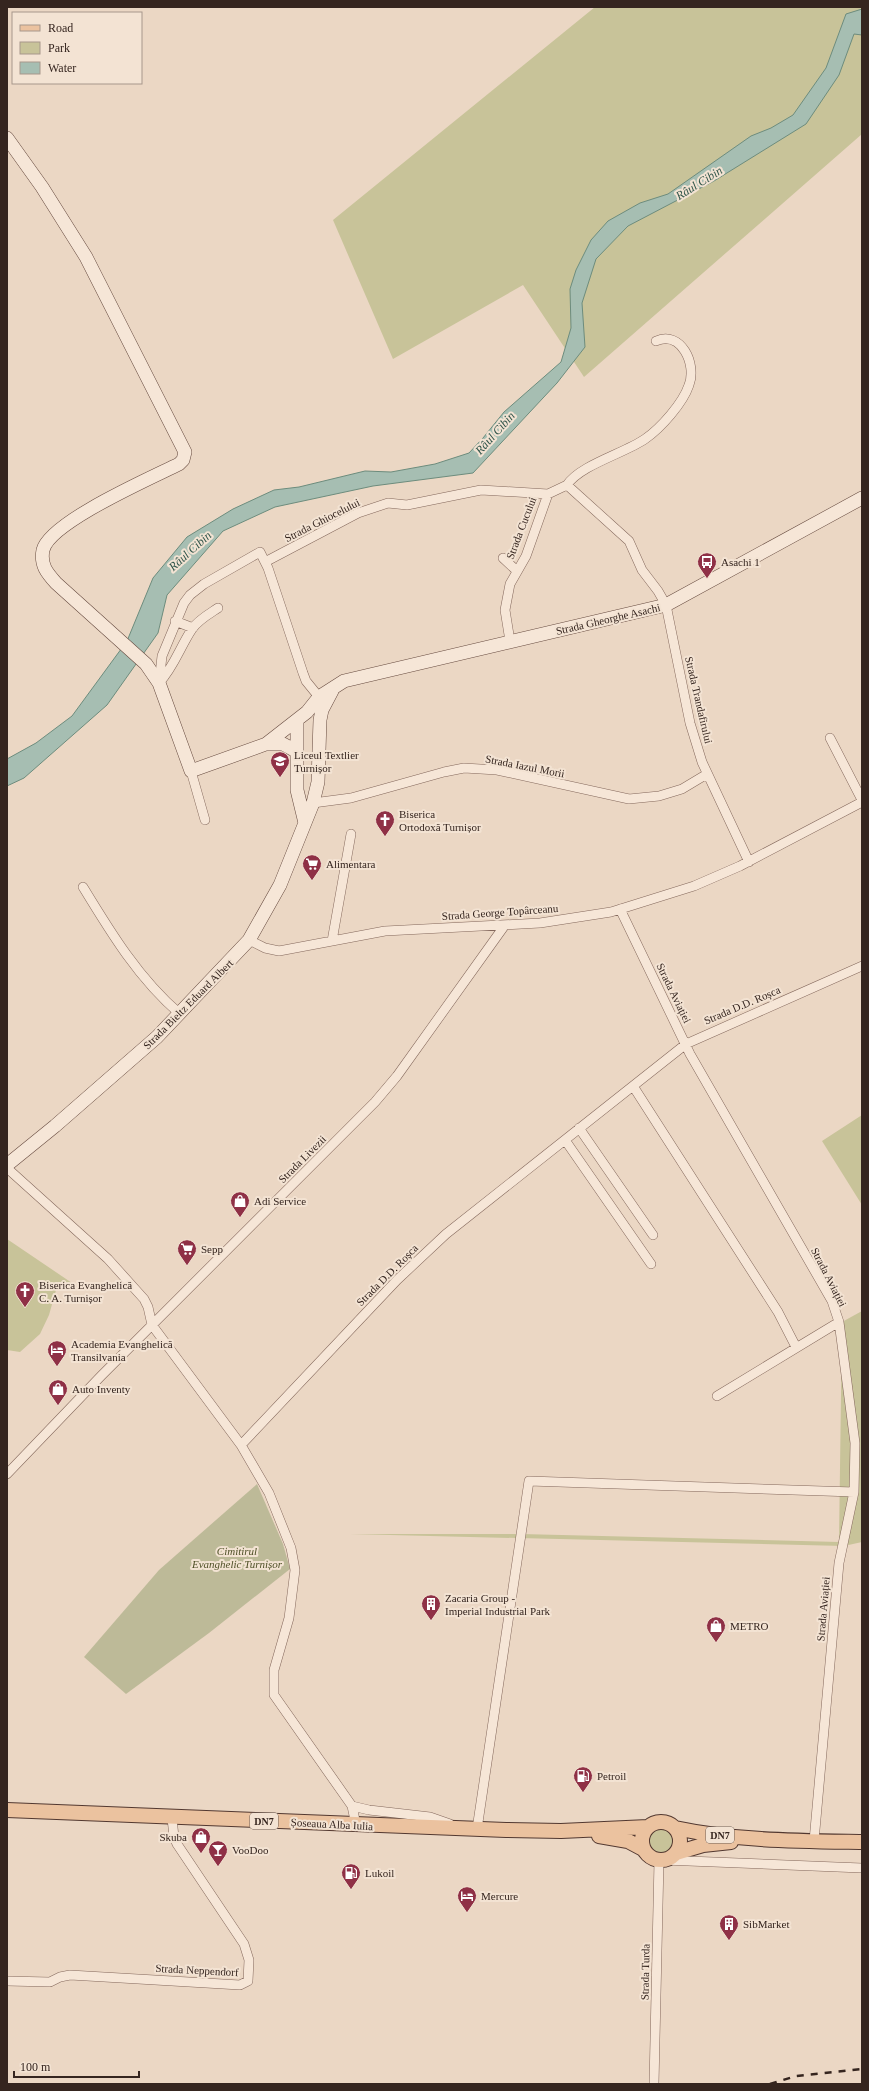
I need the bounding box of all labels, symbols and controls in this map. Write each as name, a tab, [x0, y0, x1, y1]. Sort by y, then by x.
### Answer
legend	[12, 12, 142, 84]
text: Road	[48, 21, 73, 35]
text: Park	[48, 41, 70, 55]
text: Water	[48, 61, 76, 75]
water label: Râul Cibin	[672, 163, 725, 203]
water label: Râul Cibin	[472, 409, 518, 458]
street label: Strada Cucului	[504, 495, 538, 561]
street label: Strada Ghiocelului	[282, 496, 362, 544]
water label: Râul Cibin	[165, 528, 214, 574]
bus stop icon: Asachi 1	[696, 551, 718, 579]
place label: Asachi 1	[721, 556, 760, 568]
street label: Strada Gheorghe Asachi	[555, 601, 661, 637]
street label: Strada Trandafirului	[683, 655, 715, 745]
place label: Liceul Textlier Turnișor	[294, 749, 359, 774]
school or university icon: Liceul Textlier Turnișor	[269, 750, 291, 778]
street label: Strada Iazul Morii	[484, 752, 566, 780]
place label: Biserica Ortodoxă Turnișor	[399, 808, 481, 833]
church icon: Biserica Ortodoxă Turnișor	[374, 809, 396, 837]
supermarket icon: Alimentara	[301, 853, 323, 881]
place label: Alimentara	[326, 858, 376, 870]
street label: Strada George Topârceanu	[441, 902, 559, 922]
street label: Strada Bieltz Eduard Albert	[141, 957, 235, 1051]
street label: Strada Aviației	[654, 961, 694, 1025]
street label: Strada D.D. Roșca	[702, 983, 782, 1027]
street label: Strada Livezii	[276, 1133, 328, 1185]
shop icon: Adi Service	[229, 1190, 251, 1218]
place label: Adi Service	[254, 1195, 306, 1207]
supermarket icon: Sepp	[176, 1238, 198, 1266]
street label: Strada D.D. Roșca	[354, 1242, 420, 1308]
place label: Sepp	[201, 1243, 224, 1255]
street label: Strada Aviației	[809, 1245, 849, 1309]
place label: Biserica Evanghelică C. A. Turnișor	[39, 1279, 132, 1304]
church icon: Biserica Evanghelică C. A. Turnișor	[14, 1280, 36, 1308]
place label: Academia Evanghelică Transilvania	[71, 1338, 173, 1363]
hotel icon: Academia Evanghelică Transilvania	[46, 1339, 68, 1367]
shop icon: Auto Inventy	[47, 1378, 69, 1406]
place label: Auto Inventy	[72, 1383, 131, 1395]
park label: Cimitirul Evanghelic Turnișor	[191, 1545, 283, 1570]
street label: Strada Aviației	[814, 1576, 832, 1642]
place label: Zacaria Group - Imperial Industrial Park	[445, 1592, 551, 1617]
building icon: Zacaria Group - Imperial Industrial Park	[420, 1593, 442, 1621]
shop icon: METRO	[705, 1615, 727, 1643]
place label: METRO	[730, 1620, 769, 1632]
fuel station icon: Petroil	[572, 1765, 594, 1793]
place label: Petroil	[597, 1770, 626, 1782]
road number: DN7	[250, 1813, 278, 1829]
street label: Șoseaua Alba Iulia	[291, 1816, 374, 1832]
shop icon: Skuba	[190, 1826, 212, 1854]
road number: DN7	[706, 1827, 734, 1843]
place label: Skuba	[160, 1831, 187, 1843]
bar icon: VooDoo	[207, 1839, 229, 1867]
place label: VooDoo	[232, 1844, 269, 1856]
fuel station icon: Lukoil	[340, 1862, 362, 1890]
place label: Lukoil	[365, 1867, 394, 1879]
hotel icon: Mercure	[456, 1885, 478, 1913]
place label: Mercure	[481, 1890, 518, 1902]
building icon: SibMarket	[718, 1913, 740, 1941]
place label: SibMarket	[743, 1918, 789, 1930]
street label: Strada Turda	[639, 1944, 651, 2000]
street label: Strada Neppendorf	[155, 1962, 239, 1978]
scale bar	[14, 2053, 139, 2079]
text: 100 m	[20, 2060, 51, 2074]

